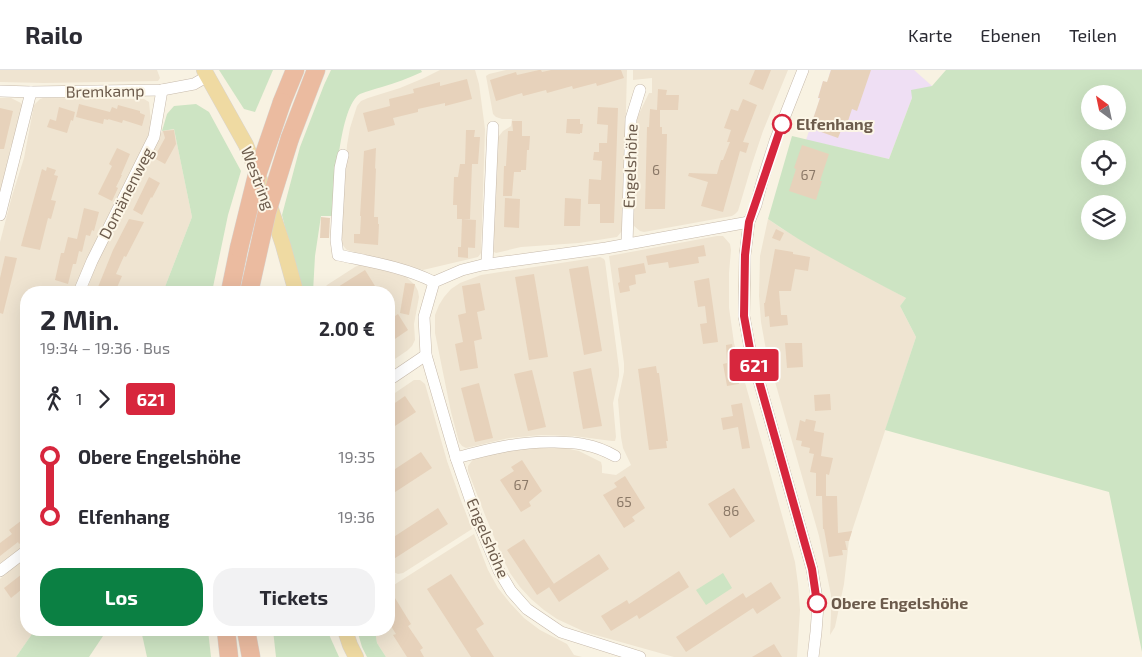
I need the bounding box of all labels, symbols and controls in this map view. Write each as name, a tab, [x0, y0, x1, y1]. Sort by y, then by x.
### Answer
text: Railo	[25, 20, 83, 49]
text: Karte	[908, 24, 952, 46]
text: Ebenen	[980, 24, 1041, 46]
text: Teilen	[1069, 24, 1117, 46]
street label: Bremkamp	[65, 80, 145, 101]
north arrow	[1081, 85, 1126, 130]
map controls	[1081, 85, 1126, 240]
marker: Elfenhang	[772, 114, 792, 134]
place label: Elfenhang	[796, 114, 874, 133]
street label: Engelshöhe	[619, 123, 640, 209]
button: locate	[1081, 140, 1126, 185]
street label: Westring	[238, 143, 279, 212]
street label: Domänenweg	[94, 144, 157, 242]
house number: 6	[652, 161, 660, 178]
house number: 67	[800, 166, 816, 183]
button: layers	[1081, 195, 1126, 240]
text: 2 Min.	[40, 302, 119, 336]
text: 2.00 €	[319, 317, 375, 340]
text: 19:34 – 19:36 · Bus	[40, 338, 170, 357]
line badge: 621	[725, 349, 783, 381]
text: 621	[740, 354, 768, 376]
icon: walk	[40, 385, 68, 413]
icon: forward	[90, 385, 118, 413]
text: 621	[136, 388, 165, 410]
text: 1	[76, 389, 82, 408]
text: Obere Engelshöhe	[78, 445, 241, 468]
text: 19:35	[338, 447, 375, 466]
house number: 67	[513, 476, 529, 493]
house number: 65	[616, 493, 632, 510]
street label: Engelshöhe	[463, 495, 514, 581]
house number: 86	[723, 502, 739, 519]
text: Elfenhang	[78, 505, 169, 528]
text: 19:36	[338, 507, 375, 526]
button: Los	[40, 568, 203, 626]
button: Tickets	[213, 568, 375, 626]
marker: Obere Engelshöhe	[807, 593, 827, 613]
place label: Obere Engelshöhe	[831, 593, 968, 612]

